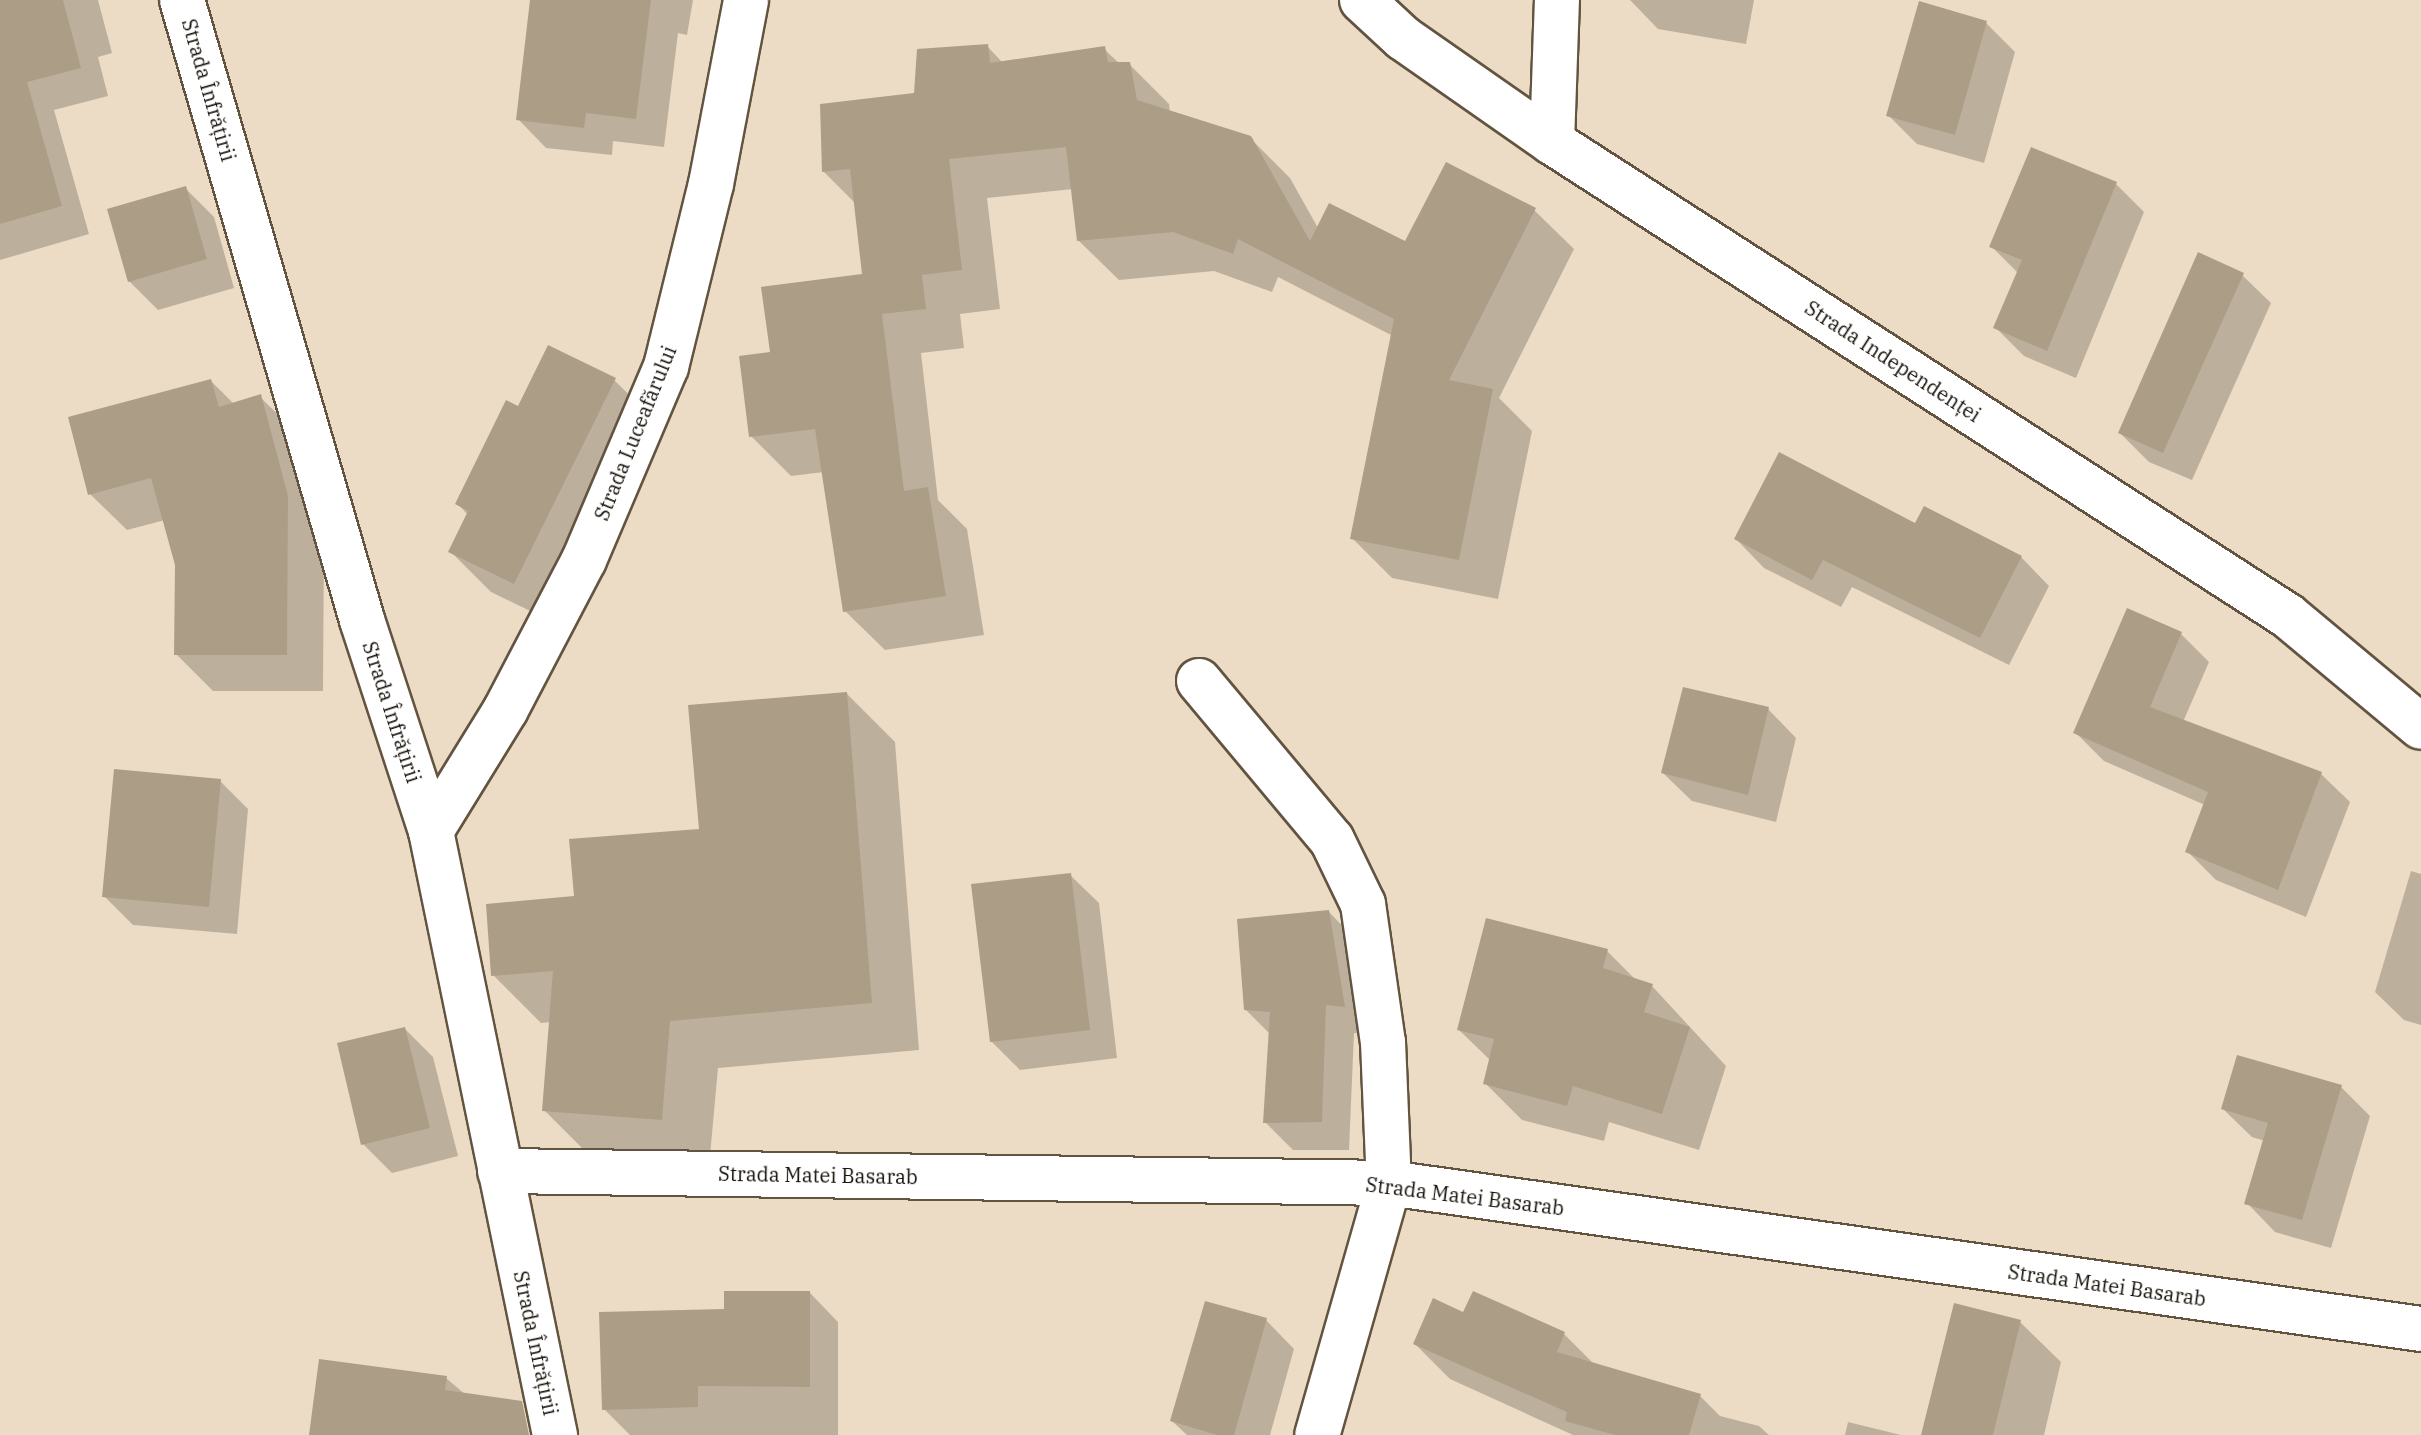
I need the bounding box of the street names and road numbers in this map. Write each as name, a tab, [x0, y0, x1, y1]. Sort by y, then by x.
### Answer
street label: Strada Înfrățirii	[177, 16, 241, 164]
street label: Strada Independenței	[1801, 295, 1985, 427]
street label: Strada Luceafărului	[589, 342, 681, 524]
street label: Strada Înfrățirii	[358, 638, 426, 786]
street label: Strada Matei Basarab	[718, 1161, 918, 1189]
street label: Strada Matei Basarab	[1364, 1172, 1566, 1220]
street label: Strada Matei Basarab	[2006, 1259, 2208, 1311]
street label: Strada Înfrățirii	[509, 1268, 563, 1418]

